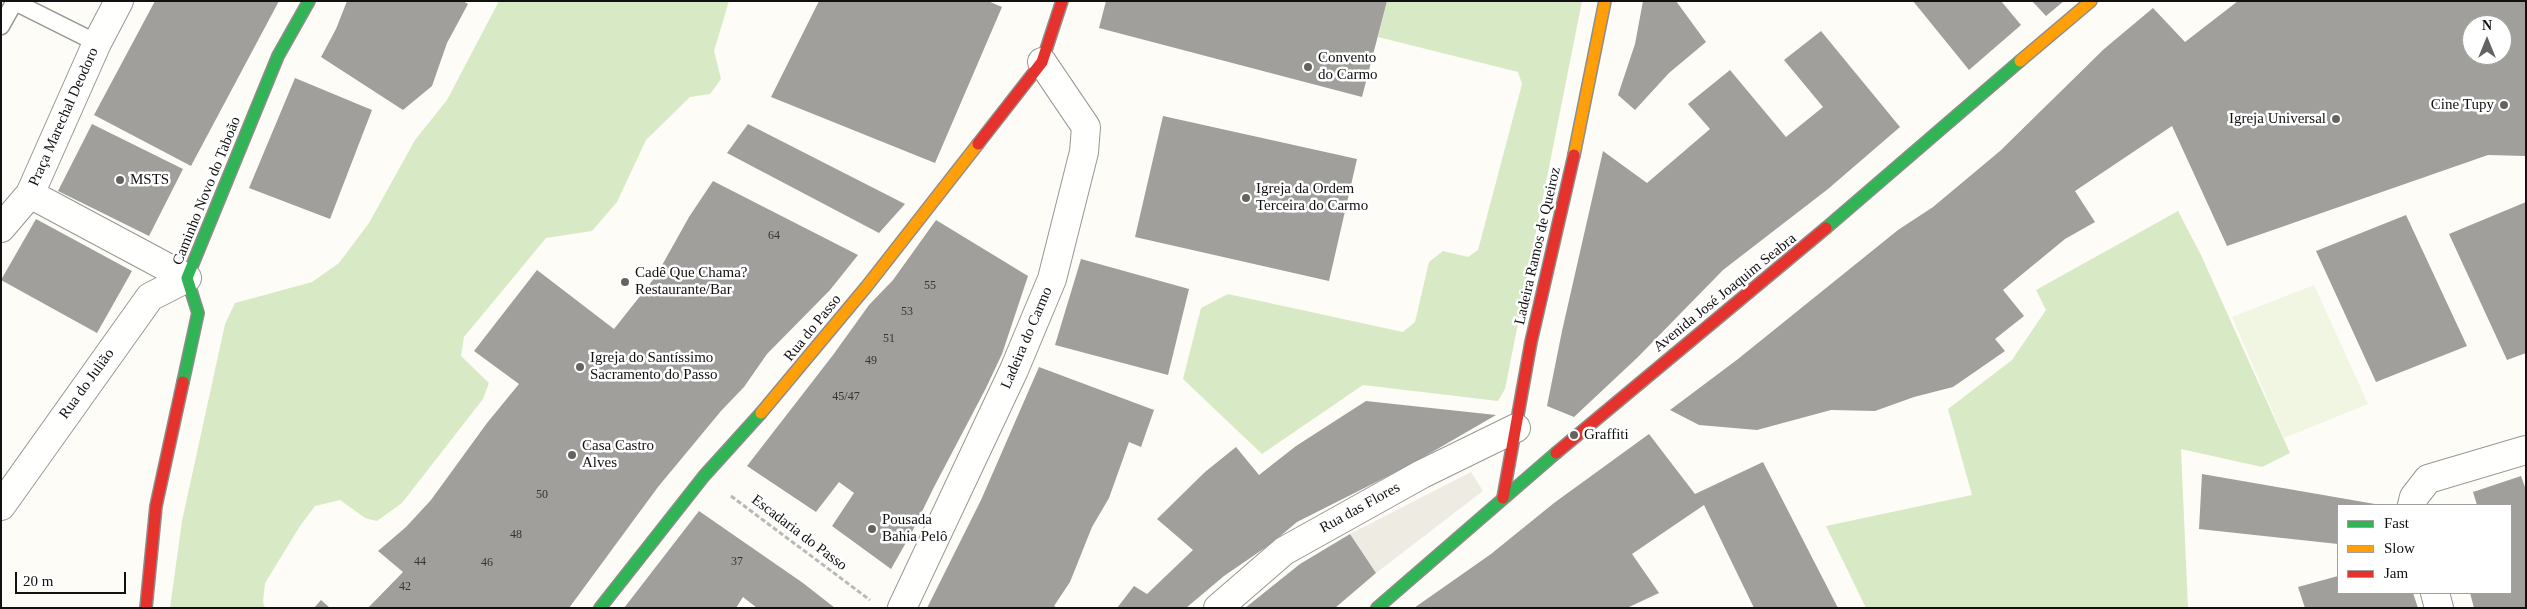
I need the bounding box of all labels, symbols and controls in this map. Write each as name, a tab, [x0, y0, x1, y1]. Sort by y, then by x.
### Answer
north arrow	[2462, 15, 2512, 65]
text: N	[2482, 18, 2492, 33]
street label: Praça Marechal Deodoro	[25, 45, 103, 189]
place label: Convento do Carmo	[1318, 49, 1378, 84]
marker: Convento do Carmo	[1302, 61, 1314, 73]
place label: Cine Tupy	[2431, 96, 2494, 114]
marker: Cine Tupy	[2498, 99, 2510, 111]
place label: Igreja Universal	[2229, 110, 2326, 128]
marker: Igreja Universal	[2330, 113, 2342, 125]
street label: Caminho Novo do Taboão	[169, 114, 245, 268]
street label: Ladeira Ramos de Queiroz	[1511, 165, 1565, 327]
place label: MSTS	[130, 171, 169, 189]
marker: MSTS	[114, 174, 126, 186]
place label: Igreja da Ordem Terceira do Carmo	[1256, 180, 1368, 215]
marker: Igreja da Ordem Terceira do Carmo	[1240, 192, 1252, 204]
house number: 64	[768, 229, 780, 243]
street label: Avenida José Joaquim Seabra	[1650, 230, 1800, 356]
place label: Cadê Que Chama? Restaurante/Bar	[635, 264, 747, 299]
marker: Cadê Que Chama? Restaurante/Bar	[619, 276, 631, 288]
house number: 55	[924, 279, 936, 293]
street label: Ladeira do Carmo	[997, 284, 1057, 392]
street label: Rua do Passo	[781, 291, 845, 365]
house number: 53	[901, 305, 913, 319]
house number: 51	[883, 332, 895, 346]
street label: Rua do Julião	[55, 345, 119, 423]
place label: Igreja do Santíssimo Sacramento do Passo	[590, 349, 717, 384]
house number: 49	[865, 354, 877, 368]
marker: Igreja do Santíssimo Sacramento do Passo	[574, 361, 586, 373]
house number: 45/47	[832, 390, 860, 404]
place label: Graffiti	[1584, 426, 1629, 444]
marker: Graffiti	[1568, 429, 1580, 441]
place label: Casa Castro Alves	[582, 437, 654, 472]
marker: Casa Castro Alves	[566, 449, 578, 461]
street label: Rua das Flores	[1317, 479, 1403, 537]
house number: 50	[536, 488, 548, 502]
street label: Escadaria do Passo	[748, 491, 850, 575]
legend	[2337, 504, 2512, 594]
place label: Pousada Bahia Pelô	[882, 511, 947, 546]
text: Fast	[2384, 515, 2409, 531]
marker: Pousada Bahia Pelô	[866, 523, 878, 535]
house number: 48	[510, 528, 522, 542]
text: Slow	[2384, 540, 2415, 556]
house number: 44	[414, 555, 426, 569]
house number: 37	[731, 555, 743, 569]
house number: 46	[481, 556, 493, 570]
scale bar	[18, 562, 129, 594]
text: Jam	[2384, 565, 2408, 581]
text: 20 m	[23, 573, 53, 589]
house number: 42	[399, 580, 411, 594]

